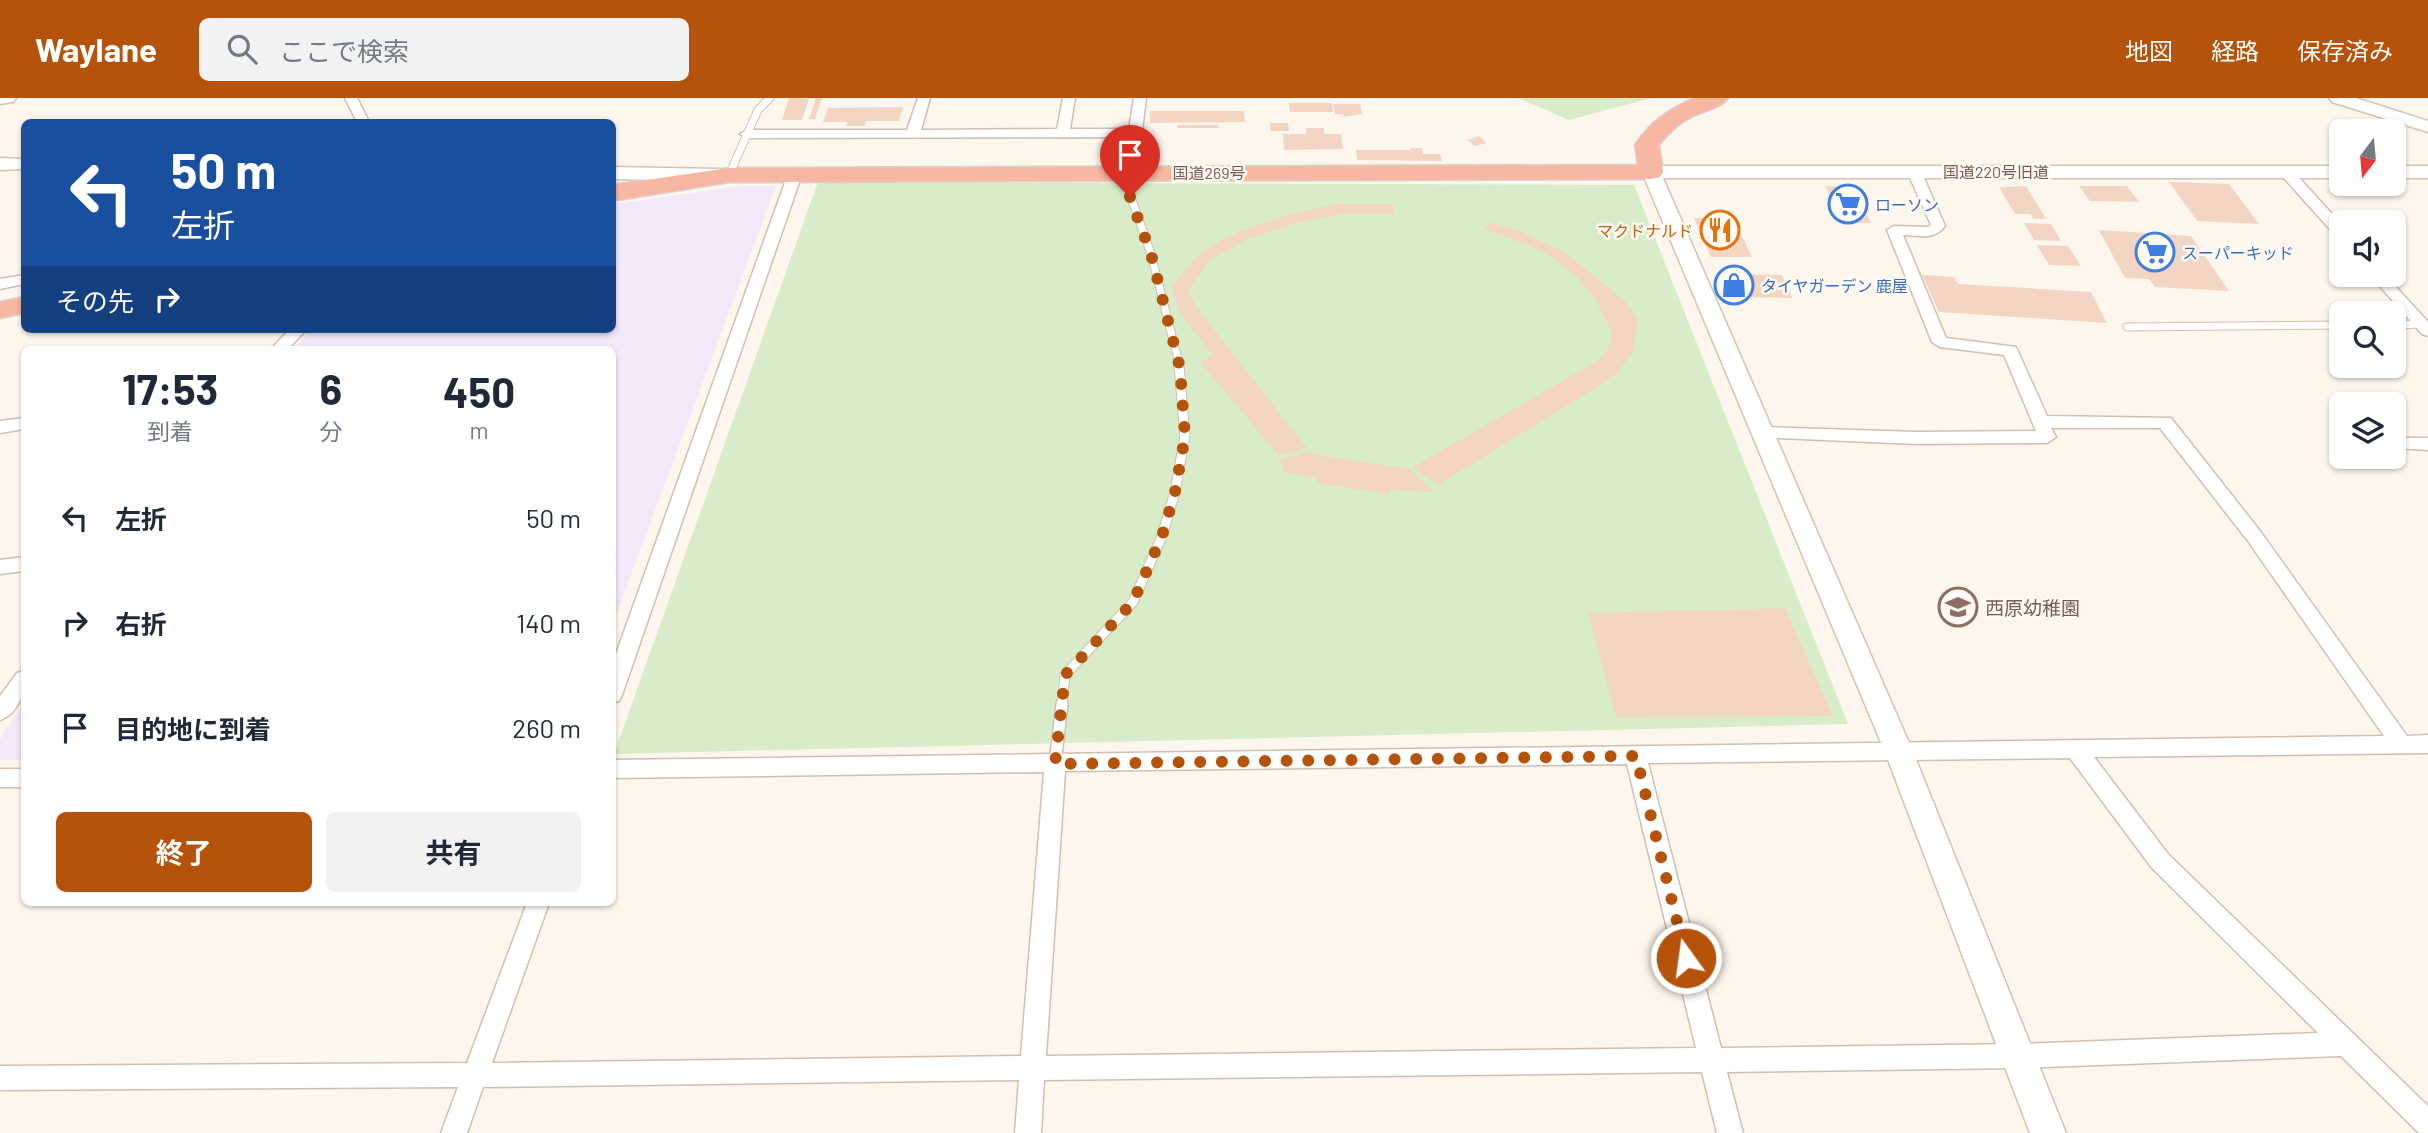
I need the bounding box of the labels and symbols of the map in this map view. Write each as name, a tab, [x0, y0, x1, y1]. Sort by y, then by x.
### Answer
north arrow	[2329, 119, 2406, 196]
pin	[1100, 125, 1160, 197]
street label: 国道220号旧道	[1943, 162, 2049, 181]
street label: 国道269号	[1172, 163, 1246, 182]
supermarket icon: ローソン	[1827, 183, 1869, 225]
place label: ローソン	[1875, 195, 1939, 214]
restaurant icon: マクドナルド	[1699, 209, 1741, 251]
place label: マクドナルド	[1597, 221, 1693, 240]
supermarket icon: スーパーキッド	[2134, 231, 2176, 273]
place label: スーパーキッド	[2182, 243, 2294, 262]
shop icon: タイヤガーデン 鹿屋	[1713, 264, 1755, 306]
place label: タイヤガーデン 鹿屋	[1761, 276, 1908, 295]
school or university icon: 西原幼稚園	[1937, 586, 1979, 628]
place label: 西原幼稚園	[1985, 596, 2080, 619]
position arrow	[1649, 921, 1723, 995]

